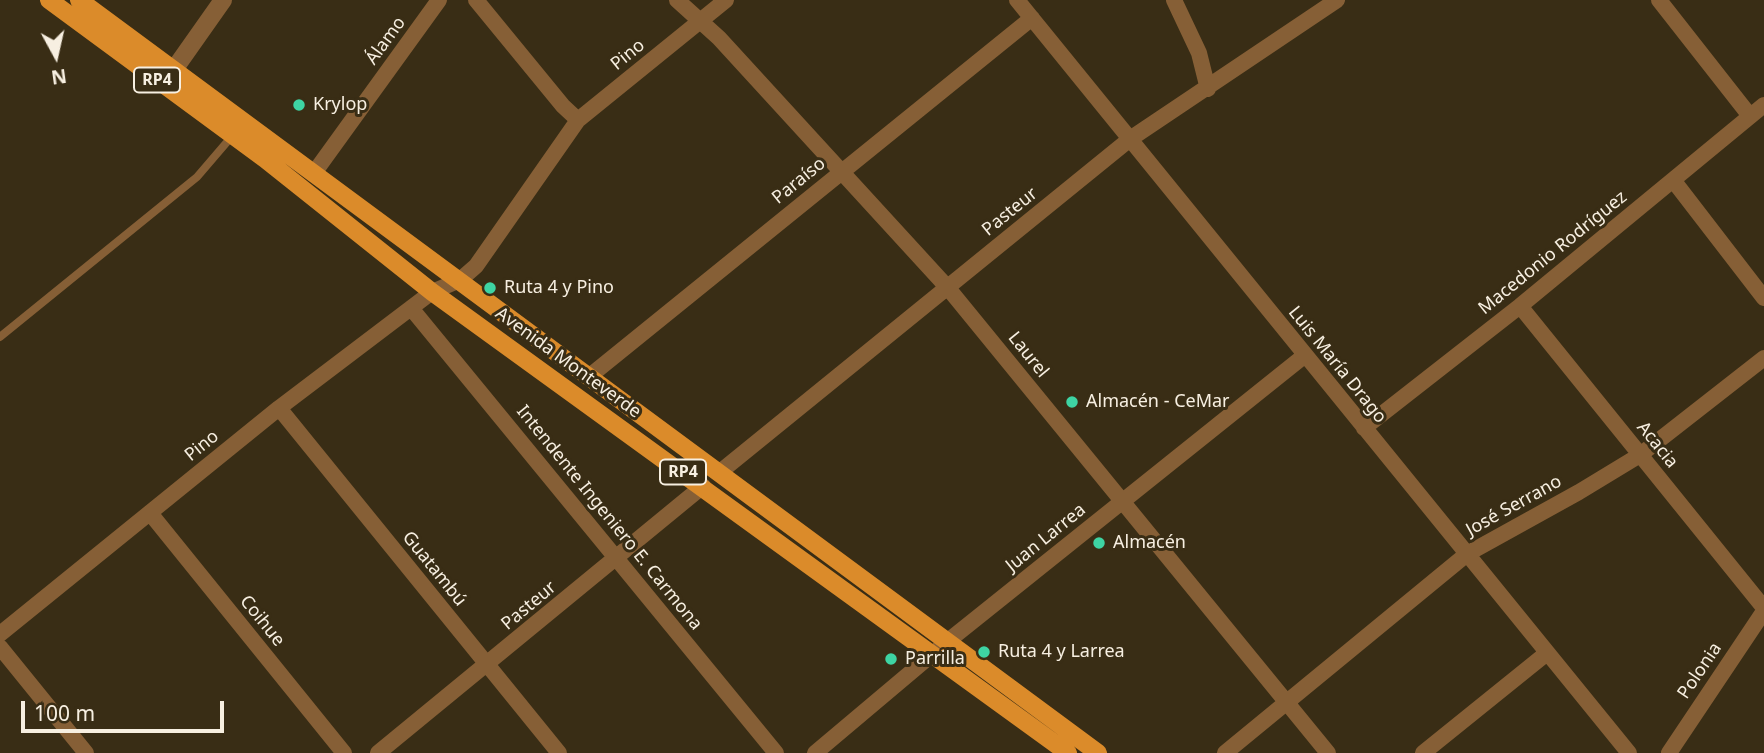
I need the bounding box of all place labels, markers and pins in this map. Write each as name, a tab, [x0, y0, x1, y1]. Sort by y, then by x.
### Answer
place label: Krylop	[313, 94, 367, 116]
marker: Krylop	[291, 97, 307, 113]
place label: Ruta 4 y Pino	[504, 277, 614, 299]
marker: Ruta 4 y Pino	[482, 280, 498, 296]
place label: Almacén - CeMar	[1086, 391, 1230, 413]
marker: Almacén - CeMar	[1064, 394, 1080, 410]
place label: Almacén	[1113, 532, 1186, 554]
marker: Almacén	[1091, 535, 1107, 551]
place label: Ruta 4 y Larrea	[998, 641, 1125, 663]
marker: Ruta 4 y Larrea	[976, 644, 992, 660]
place label: Parrilla	[905, 648, 965, 670]
marker: Parrilla	[883, 651, 899, 667]

